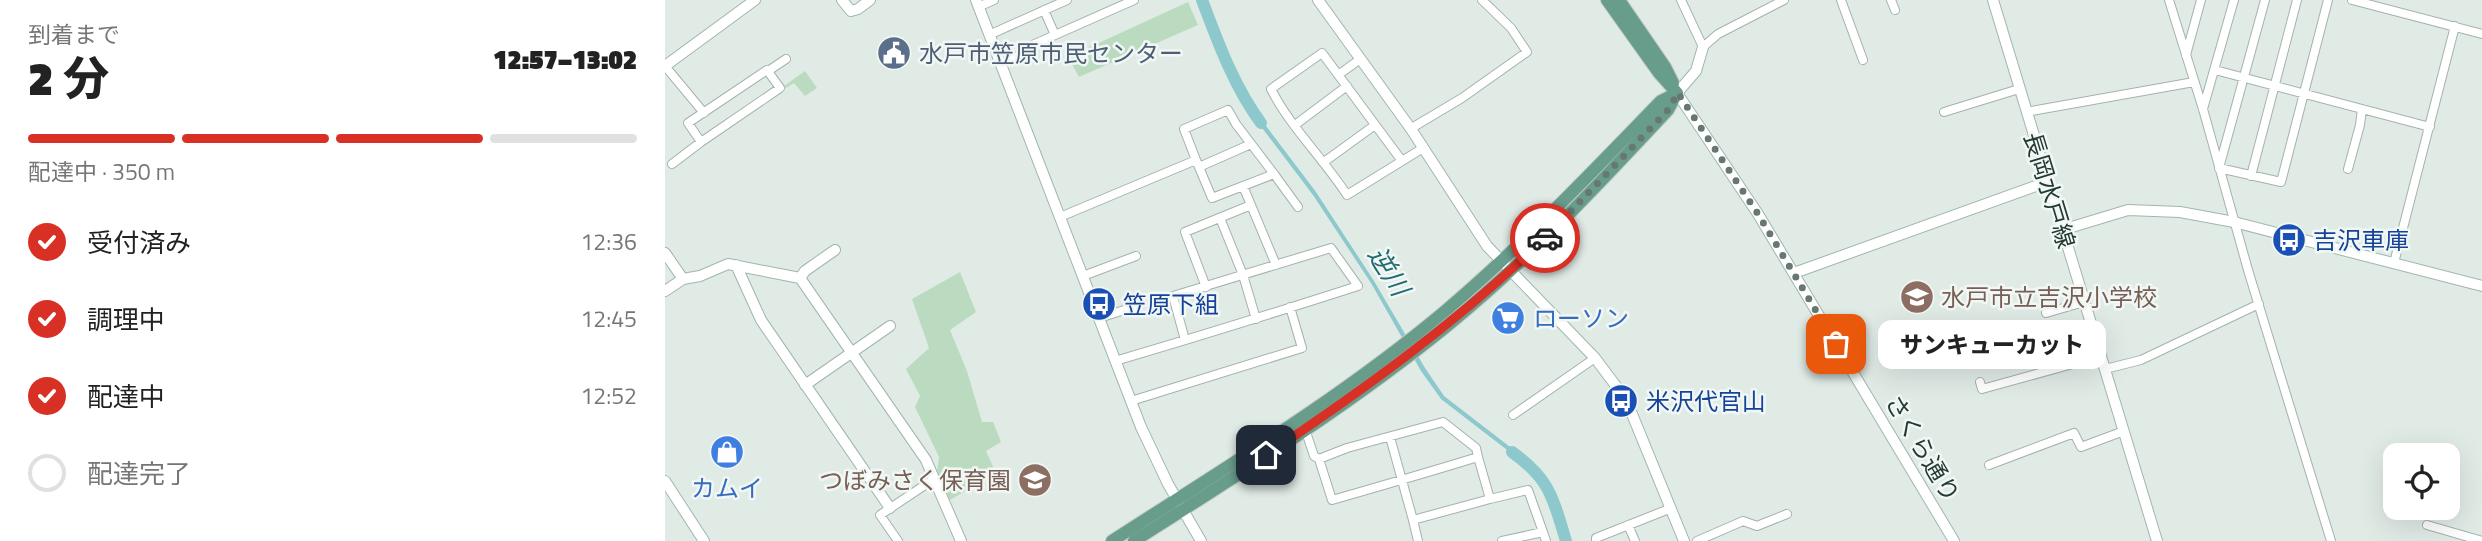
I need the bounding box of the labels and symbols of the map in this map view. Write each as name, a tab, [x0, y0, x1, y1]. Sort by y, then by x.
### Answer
public building icon: 水戸市笠原市民センター	[875, 34, 913, 72]
place label: 水戸市笠原市民センター	[919, 35, 1183, 71]
street label: 長岡水戸線	[2015, 127, 2085, 253]
courier	[1510, 203, 1580, 273]
bus stop icon: 吉沢車庫	[2270, 221, 2308, 259]
place label: 吉沢車庫	[2313, 222, 2409, 258]
water label: 逆川	[1359, 239, 1421, 306]
school or university icon: 水戸市立吉沢小学校	[1898, 278, 1936, 316]
place label: 水戸市立吉沢小学校	[1941, 279, 2157, 315]
bus stop icon: 笠原下組	[1080, 285, 1118, 323]
place label: 笠原下組	[1123, 286, 1219, 322]
supermarket icon: ローソン	[1489, 299, 1527, 337]
place label: ローソン	[1533, 300, 1629, 336]
pin	[1806, 314, 1866, 374]
callout: サンキューカット	[1878, 320, 2105, 368]
bus stop icon: 米沢代官山	[1602, 382, 1640, 420]
place label: 米沢代官山	[1646, 383, 1766, 419]
street label: さくら通り	[1877, 387, 1969, 509]
pin	[1236, 425, 1296, 485]
shop icon: カムイ	[708, 433, 746, 471]
school or university icon: つぼみさく保育園	[1016, 461, 1054, 499]
place label: つぼみさく保育園	[819, 462, 1011, 498]
place label: カムイ	[691, 470, 763, 506]

